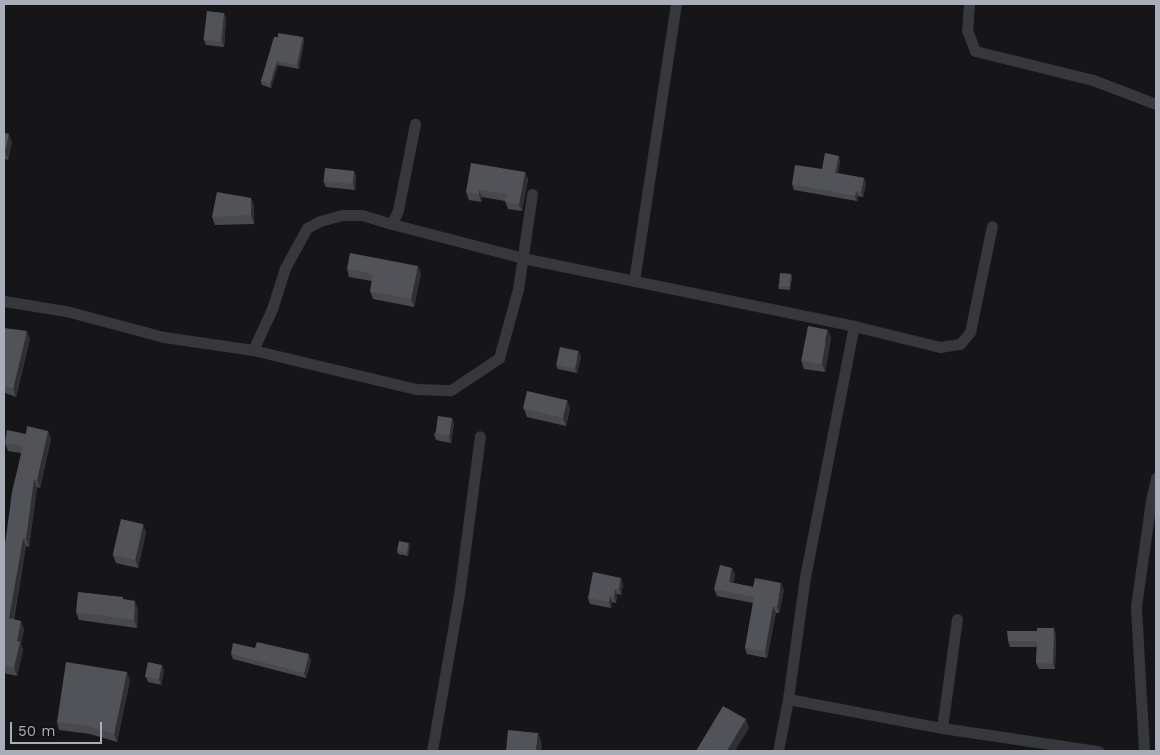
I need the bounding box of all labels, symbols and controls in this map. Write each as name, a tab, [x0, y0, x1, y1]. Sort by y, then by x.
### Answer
scale bar	[12, 712, 105, 744]
text: 50 m	[18, 722, 55, 740]

